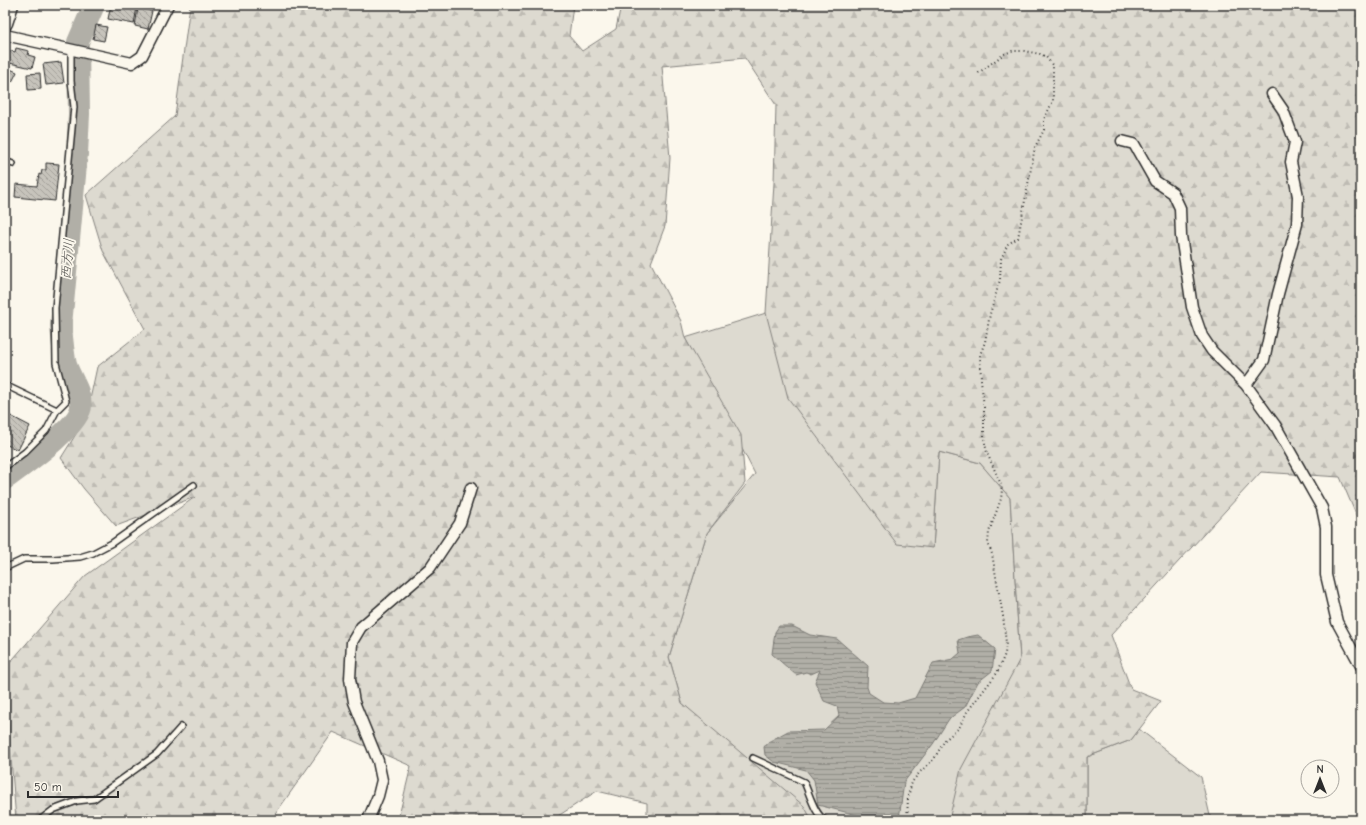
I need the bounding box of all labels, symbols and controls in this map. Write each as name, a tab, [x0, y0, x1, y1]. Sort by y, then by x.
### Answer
water label: 西方川	[57, 237, 78, 281]
north arrow	[1300, 759, 1340, 799]
text: N	[1316, 763, 1324, 776]
scale bar	[28, 773, 118, 799]
text: 50 m	[34, 780, 62, 794]

